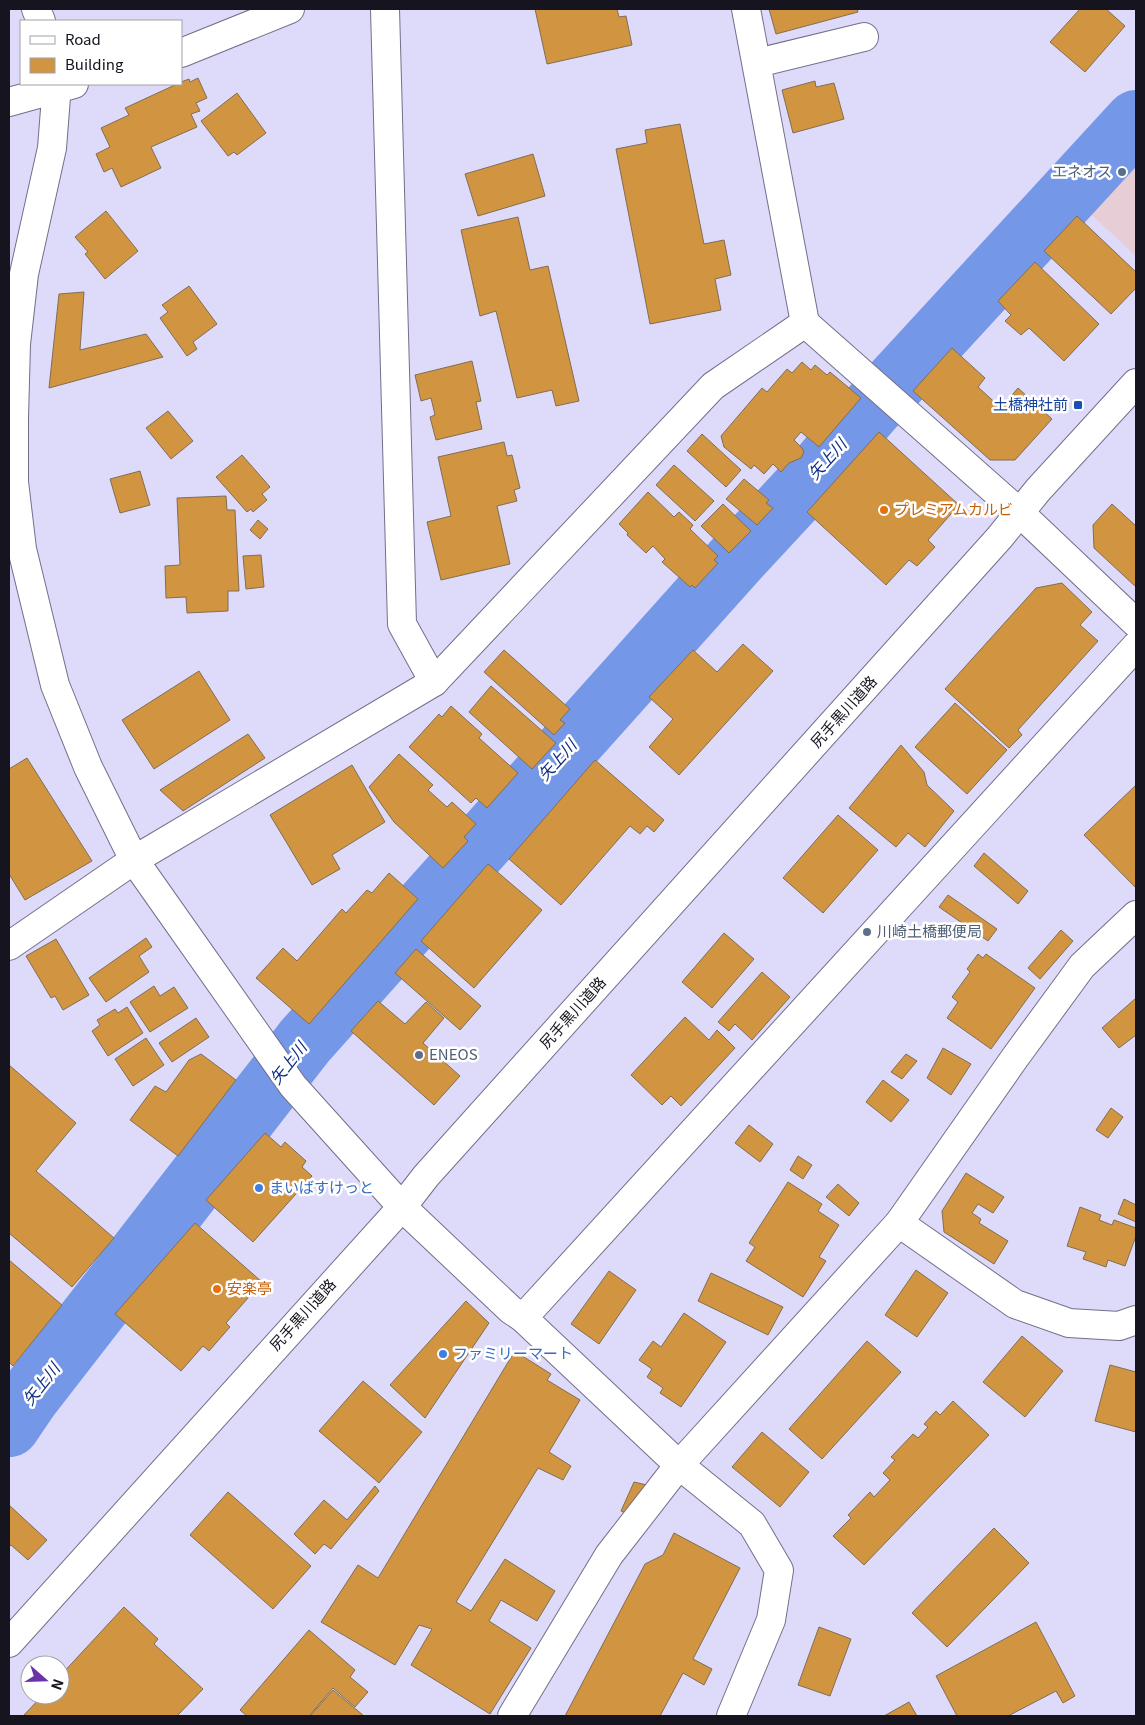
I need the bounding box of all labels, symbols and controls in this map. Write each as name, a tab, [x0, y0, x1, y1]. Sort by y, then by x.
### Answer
legend	[20, 20, 182, 85]
text: Road	[65, 28, 101, 49]
text: Building	[65, 53, 124, 74]
place label: エネオス	[1052, 160, 1112, 181]
marker: エネオス	[1116, 166, 1128, 178]
place label: 土橋神社前	[993, 393, 1068, 414]
marker: 土橋神社前	[1072, 399, 1084, 411]
water label: 矢上川	[801, 431, 853, 484]
place label: プレミアムカルビ	[894, 498, 1013, 519]
marker: プレミアムカルビ	[878, 504, 890, 516]
street label: 尻手黒川道路	[805, 671, 881, 751]
water label: 矢上川	[531, 732, 583, 785]
place label: 川崎土橋郵便局	[877, 920, 982, 941]
marker: 川崎土橋郵便局	[861, 926, 873, 938]
street label: 尻手黒川道路	[534, 972, 610, 1052]
water label: 矢上川	[263, 1035, 313, 1089]
place label: ENEOS	[429, 1043, 478, 1064]
marker: ENEOS	[413, 1049, 425, 1061]
place label: まいばすけっと	[269, 1176, 374, 1197]
marker: まいばすけっと	[253, 1182, 265, 1194]
street label: 尻手黒川道路	[264, 1274, 340, 1354]
place label: 安楽亭	[227, 1277, 272, 1298]
marker: 安楽亭	[211, 1283, 223, 1295]
place label: ファミリーマート	[453, 1342, 573, 1363]
marker: ファミリーマート	[437, 1348, 449, 1360]
water label: 矢上川	[16, 1356, 66, 1410]
north arrow	[20, 1655, 70, 1705]
text: N	[47, 1676, 69, 1693]

